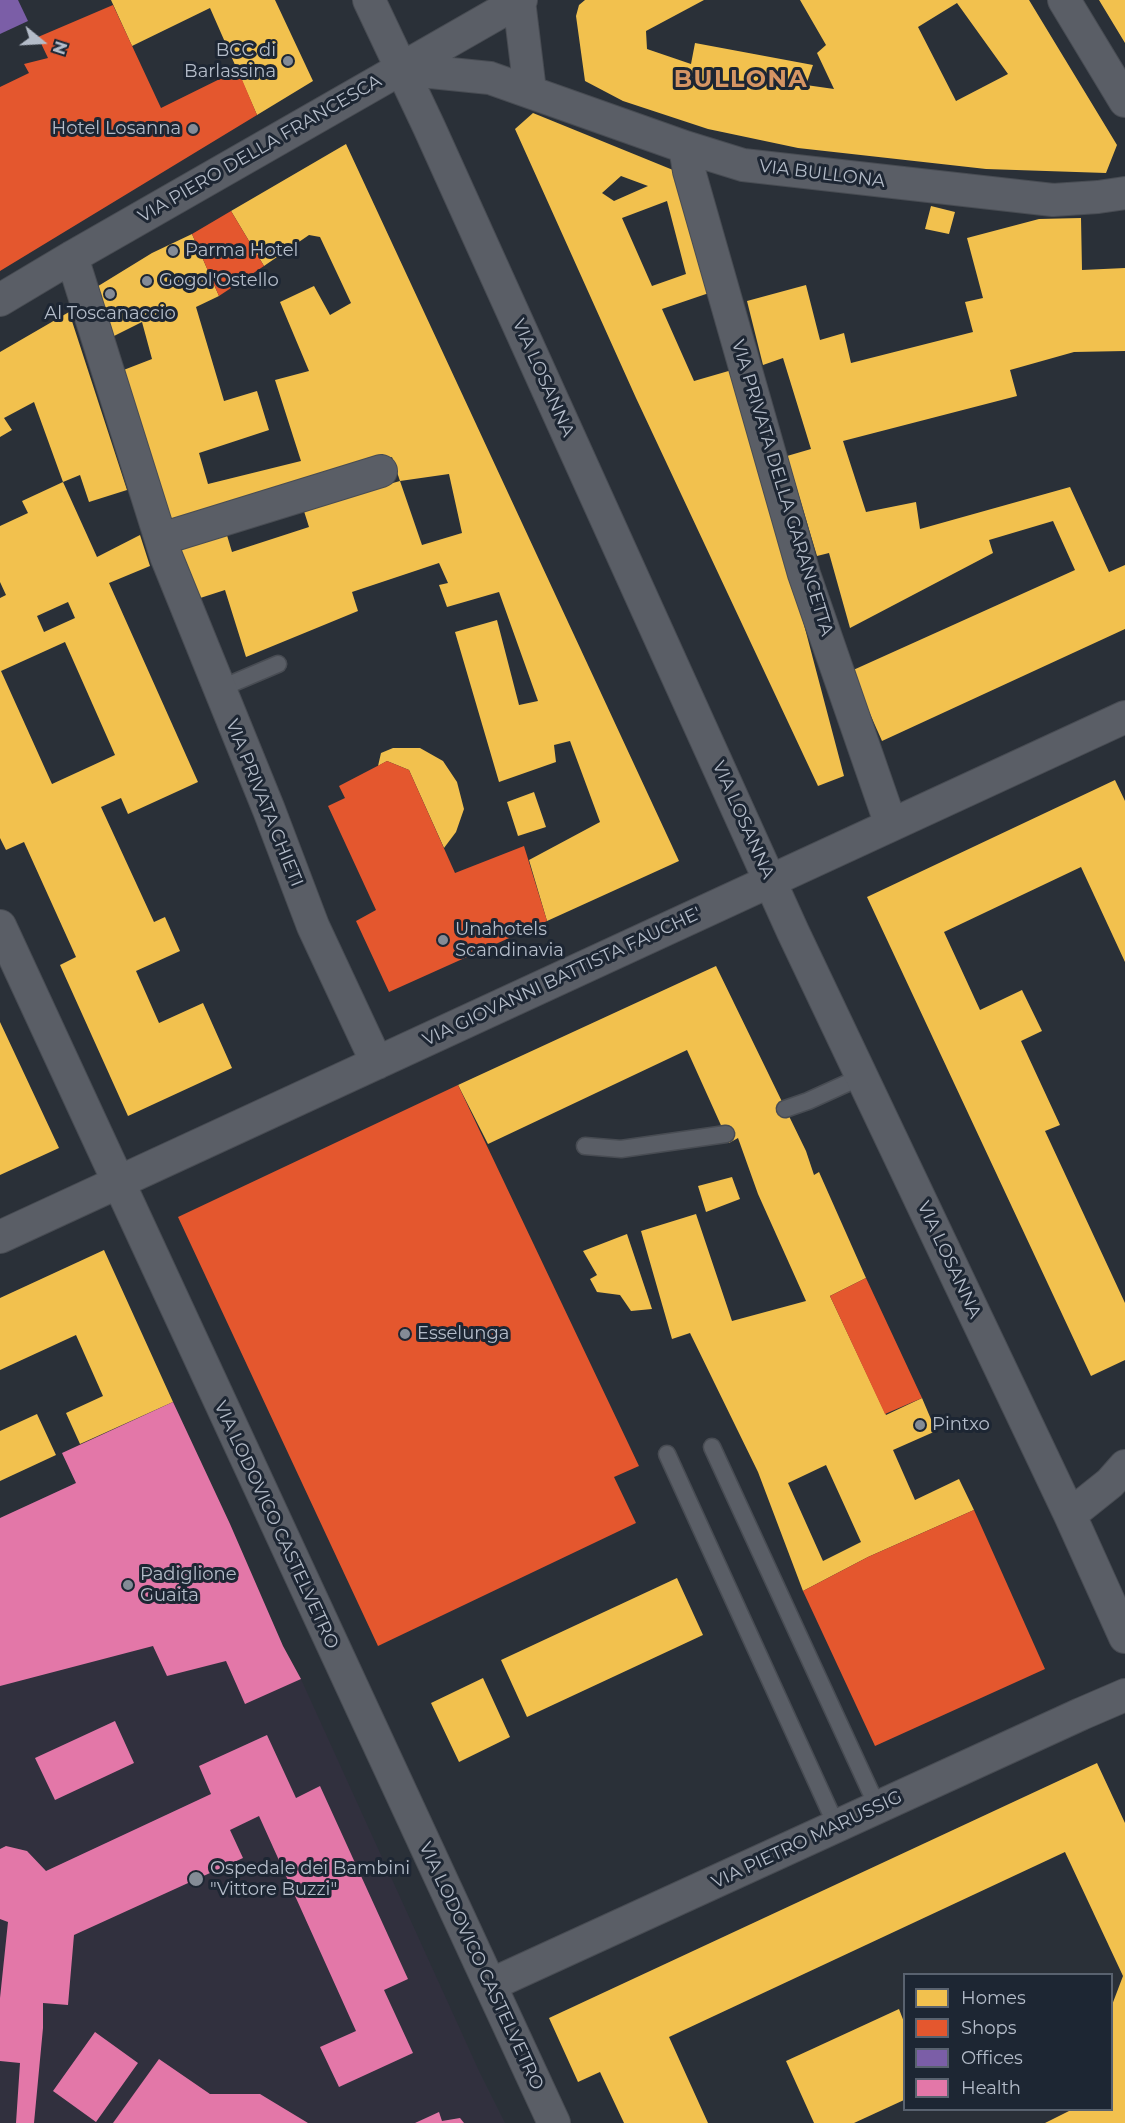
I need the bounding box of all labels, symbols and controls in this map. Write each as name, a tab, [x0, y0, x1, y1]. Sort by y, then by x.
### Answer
north arrow	[12, 12, 72, 72]
text: N	[49, 39, 71, 57]
place label: BCC di Barlassina	[184, 40, 276, 82]
marker: BCC di Barlassina	[281, 54, 295, 68]
district label: BULLONA	[674, 66, 808, 94]
street label: VIA PIERO DELLA FRANCESCA	[135, 70, 385, 228]
place label: Hotel Losanna	[52, 118, 181, 140]
marker: Hotel Losanna	[186, 122, 200, 136]
street label: VIA BULLONA	[758, 156, 886, 192]
place label: Parma Hotel	[185, 240, 298, 262]
marker: Parma Hotel	[166, 244, 180, 258]
place label: Gogol'Ostello	[159, 270, 279, 292]
marker: Gogol'Ostello	[140, 274, 154, 288]
marker: Al Toscanaccio	[103, 287, 117, 301]
place label: Al Toscanaccio	[44, 303, 176, 325]
street label: VIA LOSANNA	[507, 316, 579, 440]
street label: VIA PRIVATA DELLA GARANCETTA	[727, 337, 837, 639]
street label: VIA PRIVATA CHIETI	[221, 716, 307, 890]
street label: VIA LOSANNA	[707, 758, 779, 882]
street label: VIA GIOVANNI BATTISTA FAUCHE'	[419, 903, 705, 1051]
place label: Unahotels Scandinavia	[455, 919, 564, 962]
marker: Unahotels Scandinavia	[436, 933, 450, 947]
street label: VIA LOSANNA	[912, 1198, 986, 1322]
place label: Esselunga	[417, 1323, 509, 1345]
marker: Esselunga	[398, 1327, 412, 1341]
street label: VIA LODOVICO CASTELVETRO	[209, 1398, 343, 1652]
place label: Pintxo	[932, 1414, 990, 1436]
marker: Pintxo	[913, 1418, 927, 1432]
place label: Padiglione Guaita	[140, 1564, 237, 1606]
marker: Padiglione Guaita	[121, 1578, 135, 1592]
street label: VIA PIETRO MARUSSIG	[708, 1786, 906, 1894]
street label: VIA LODOVICO CASTELVETRO	[414, 1839, 548, 2093]
place label: Ospedale dei Bambini "Vittore Buzzi"	[210, 1858, 410, 1900]
marker: Ospedale dei Bambini "Vittore Buzzi"	[187, 1870, 205, 1888]
legend	[903, 1973, 1113, 2111]
text: Homes	[961, 1987, 1026, 2009]
text: Shops	[961, 2017, 1017, 2039]
text: Offices	[961, 2047, 1023, 2069]
text: Health	[961, 2077, 1021, 2099]

